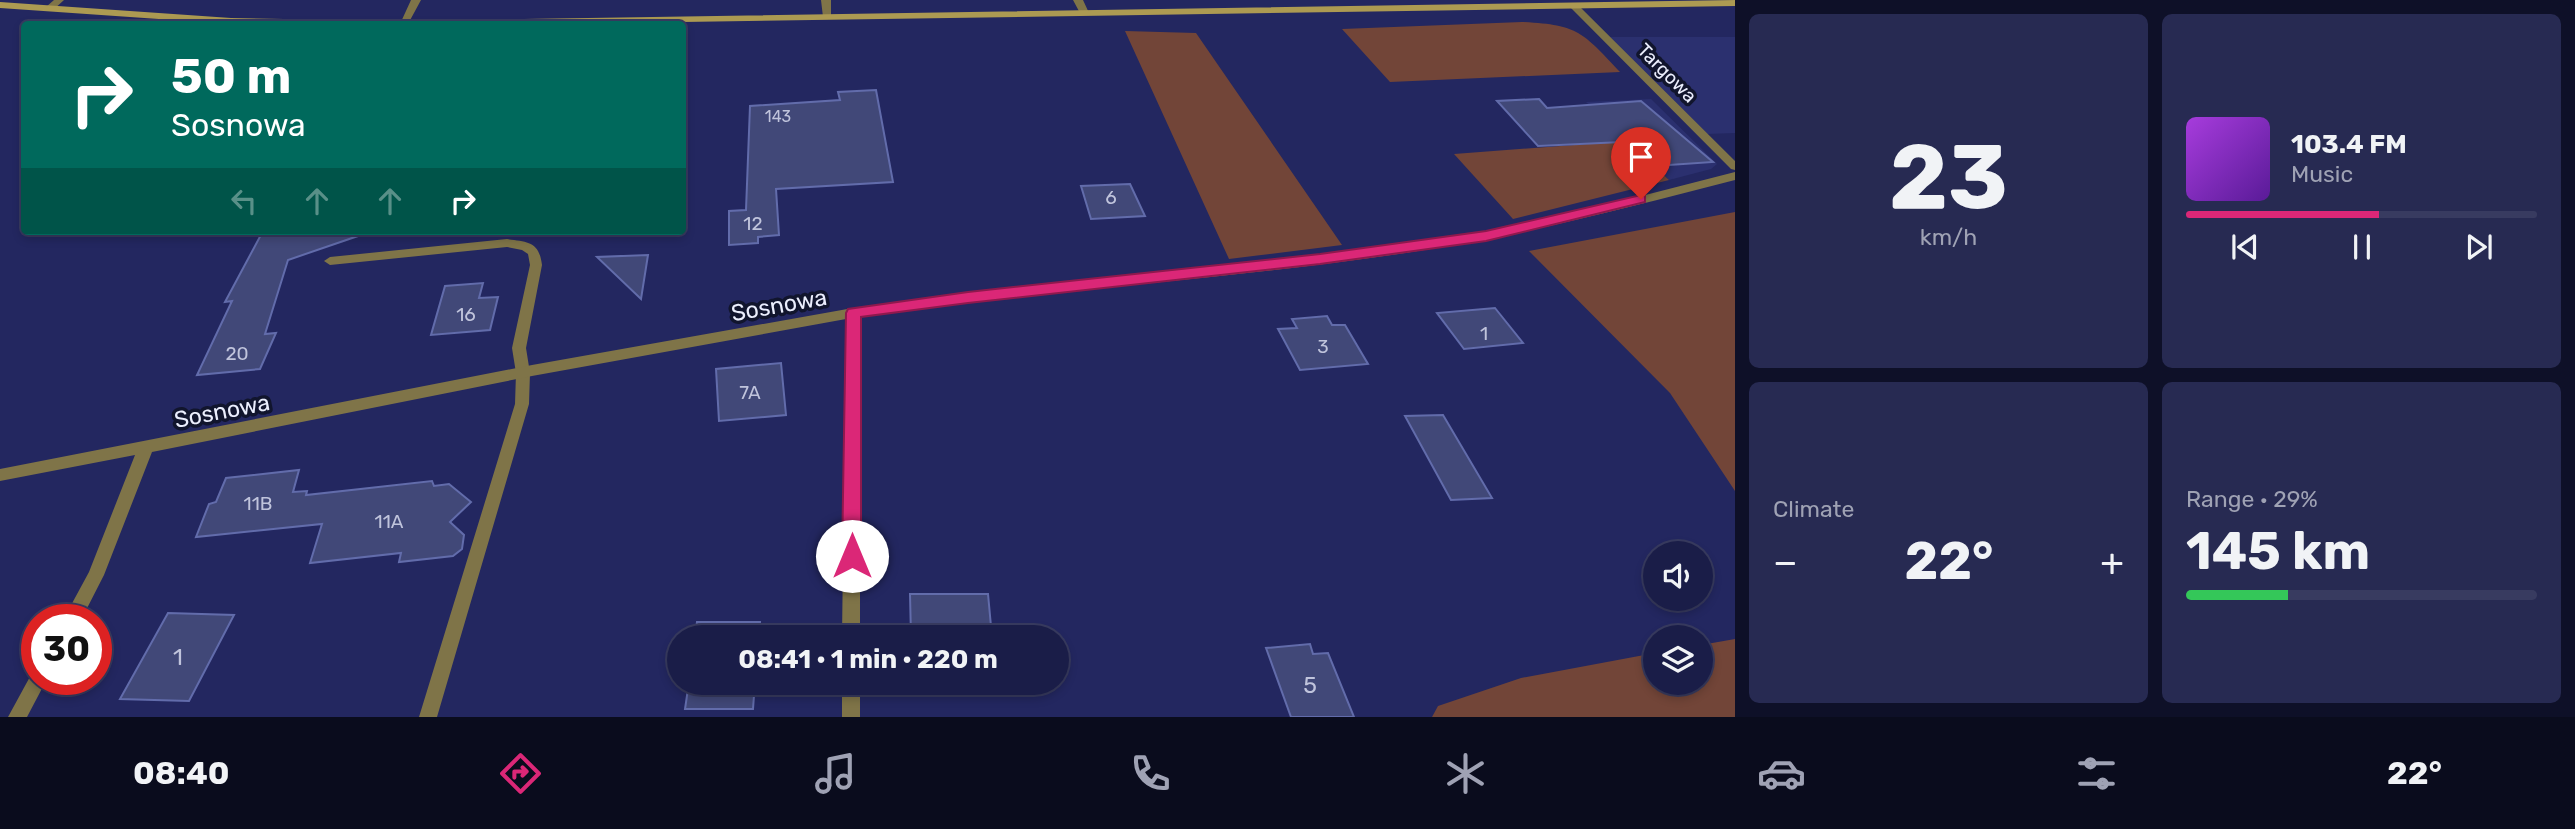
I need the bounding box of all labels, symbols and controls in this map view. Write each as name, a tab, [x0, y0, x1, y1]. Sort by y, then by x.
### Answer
street label: Targowa	[1633, 39, 1701, 107]
text: 50 m	[171, 47, 291, 105]
icon: right	[56, 49, 147, 140]
text: Sosnowa	[171, 106, 306, 144]
house number: 143	[765, 107, 791, 126]
text: 23	[1889, 123, 2008, 231]
pin	[1611, 127, 1671, 199]
text: 103.4 FM	[2291, 129, 2407, 160]
icon: arrive	[1622, 138, 1660, 176]
text: Music	[2291, 160, 2353, 188]
icon: left	[225, 182, 263, 220]
icon: ahead	[298, 182, 336, 220]
icon: ahead	[371, 182, 409, 220]
icon: right	[444, 182, 482, 220]
house number: 6	[1105, 186, 1117, 209]
house number: 12	[743, 212, 763, 235]
text: km/h	[1920, 223, 1977, 251]
icon: previous	[2226, 228, 2264, 266]
icon: pause	[2343, 228, 2381, 266]
icon: next	[2460, 228, 2498, 266]
street label: Sosnowa	[729, 283, 829, 327]
house number: 16	[456, 303, 476, 326]
house number: 1	[1480, 322, 1488, 345]
house number: 3	[1317, 335, 1329, 358]
house number: 20	[225, 342, 249, 365]
house number: 7A	[739, 381, 761, 404]
street label: Sosnowa	[172, 388, 272, 434]
text: Range · 29%	[2186, 485, 2318, 513]
house number: 11B	[244, 492, 272, 515]
text: Climate	[1773, 495, 1854, 523]
house number: 11A	[375, 510, 404, 533]
position arrow	[815, 519, 889, 593]
text: 145 km	[2186, 520, 2370, 582]
text: 22°	[1905, 530, 1994, 592]
text: −	[1773, 539, 1798, 585]
text: +	[2100, 539, 2124, 585]
map controls	[1643, 541, 1713, 695]
button: sound	[1643, 541, 1713, 611]
speed limit sign: 30	[21, 604, 112, 695]
button: layers	[1643, 625, 1713, 695]
house number: 1	[173, 643, 183, 671]
text: 08:41 · 1 min · 220 m	[738, 644, 998, 675]
house number: 5	[1303, 671, 1317, 699]
icon: directions	[496, 749, 545, 798]
icon: music	[811, 749, 860, 798]
icon: phone	[1126, 749, 1175, 798]
icon: climate	[1441, 749, 1490, 798]
icon: car	[1757, 749, 1806, 798]
icon: filters	[2072, 749, 2121, 798]
text: 08:40	[133, 754, 230, 792]
text: 22°	[2387, 754, 2442, 792]

